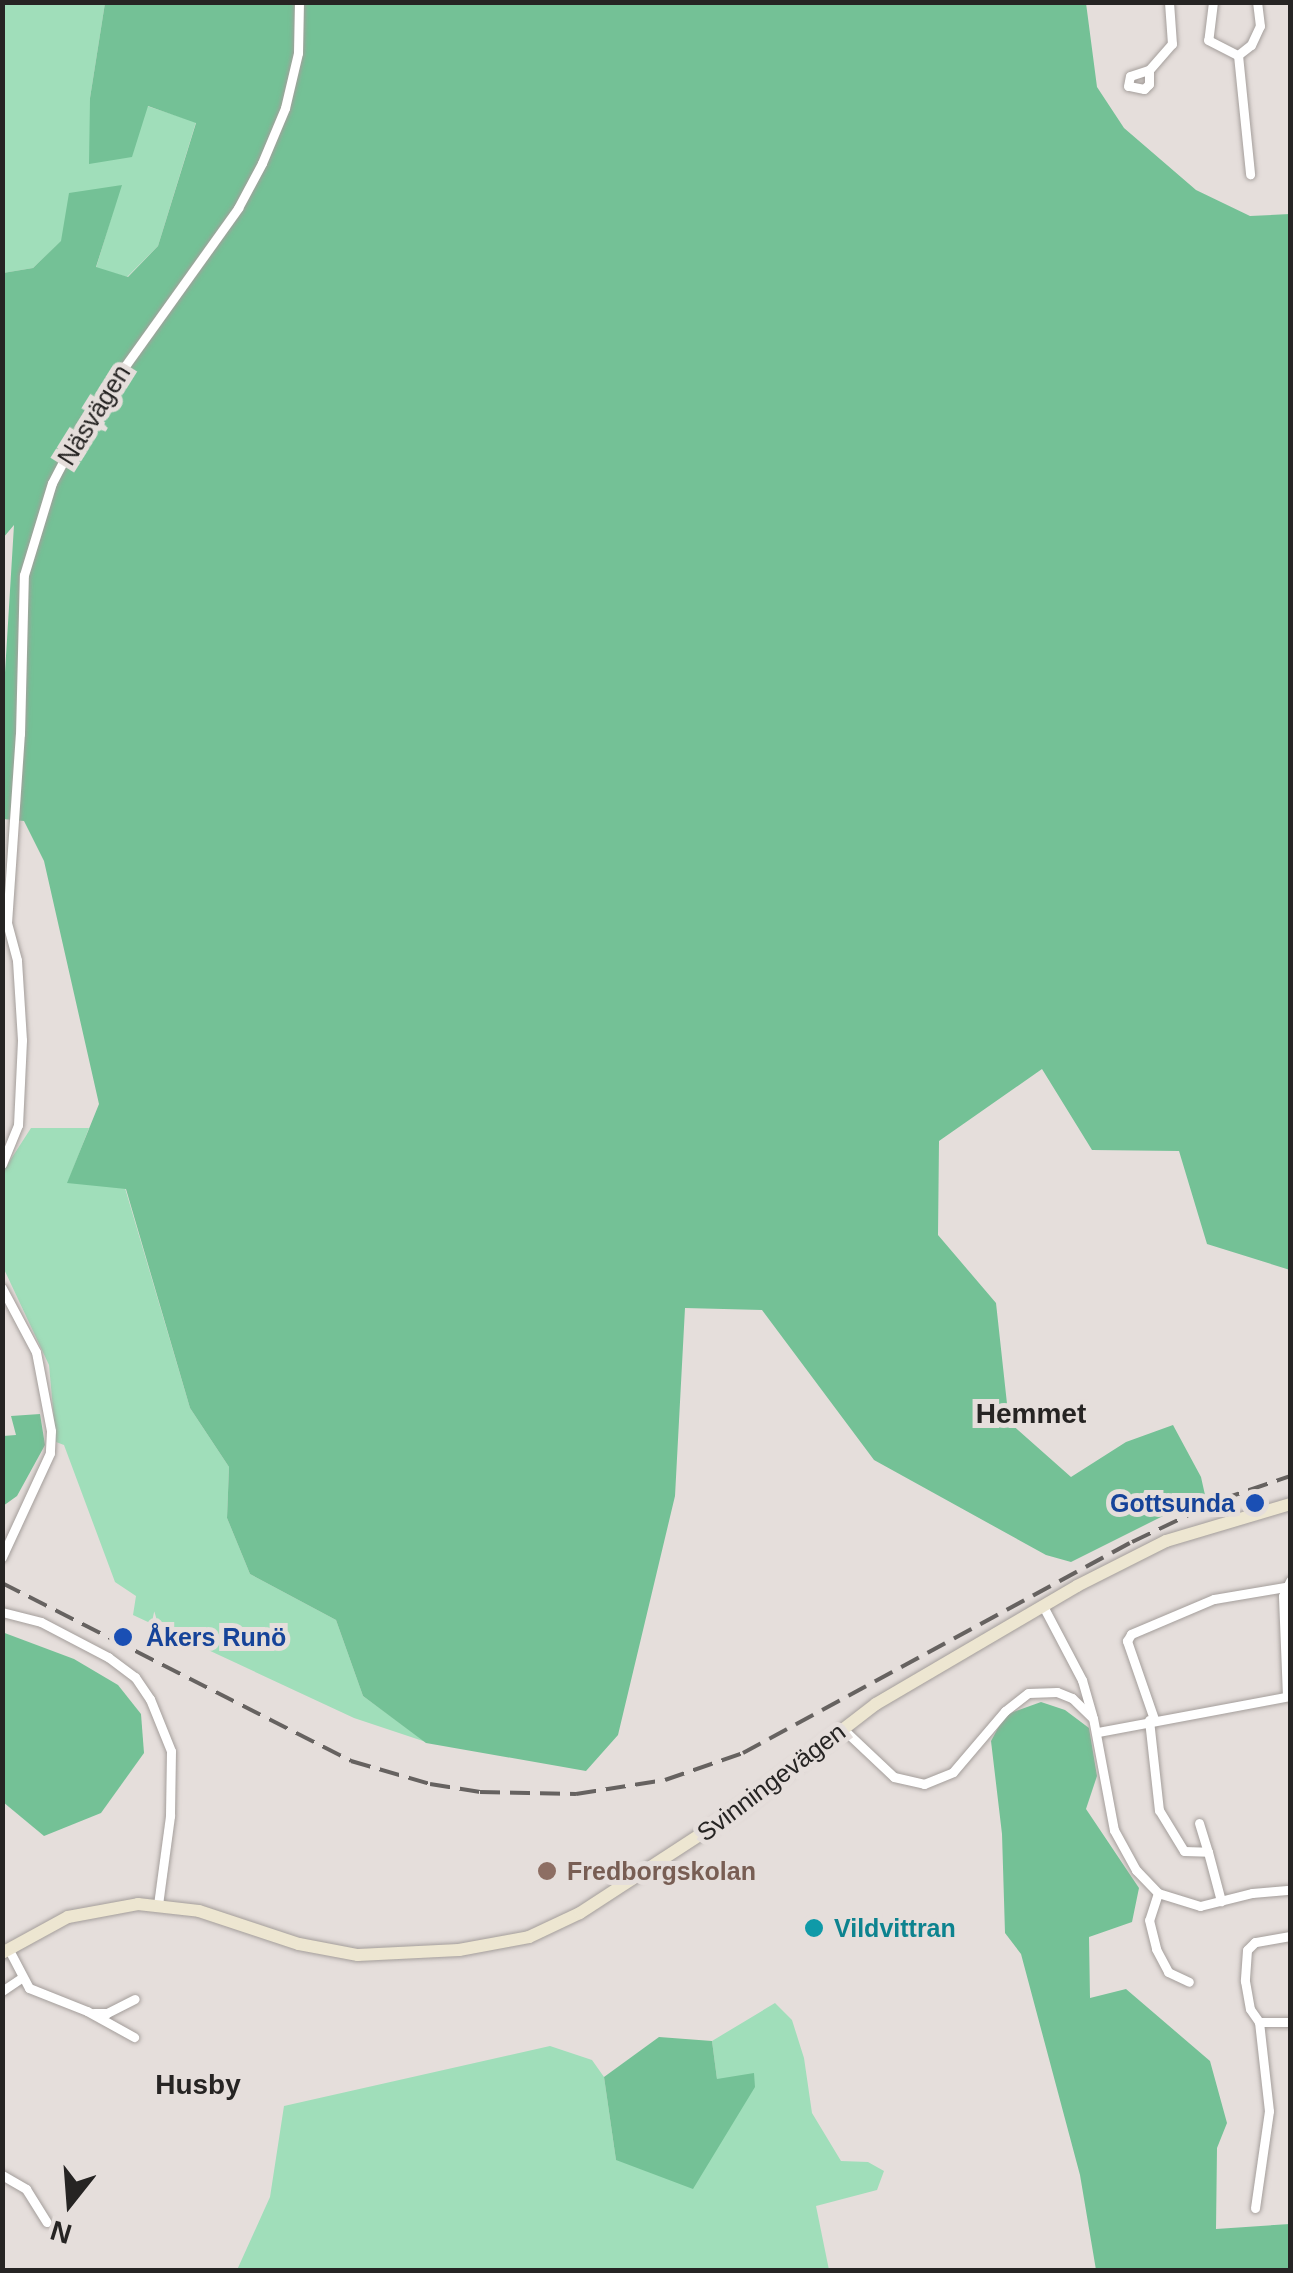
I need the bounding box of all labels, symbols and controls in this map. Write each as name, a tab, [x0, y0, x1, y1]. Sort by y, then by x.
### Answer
street label: Näsvägen	[51, 359, 137, 471]
district label: Hemmet	[976, 1397, 1086, 1431]
place label: Gottsunda	[1110, 1488, 1235, 1518]
marker: Gottsunda	[1244, 1492, 1266, 1514]
place label: Åkers Runö	[146, 1622, 286, 1652]
marker: Åkers Runö	[110, 1624, 136, 1650]
street label: Svinningevägen	[691, 1716, 851, 1848]
place label: Fredborgskolan	[567, 1856, 756, 1886]
marker: Fredborgskolan	[536, 1860, 558, 1882]
place label: Vildvittran	[834, 1913, 956, 1943]
marker: Vildvittran	[803, 1917, 825, 1939]
district label: Husby	[155, 2068, 241, 2102]
north arrow	[20, 2153, 120, 2253]
text: N	[47, 2214, 75, 2250]

